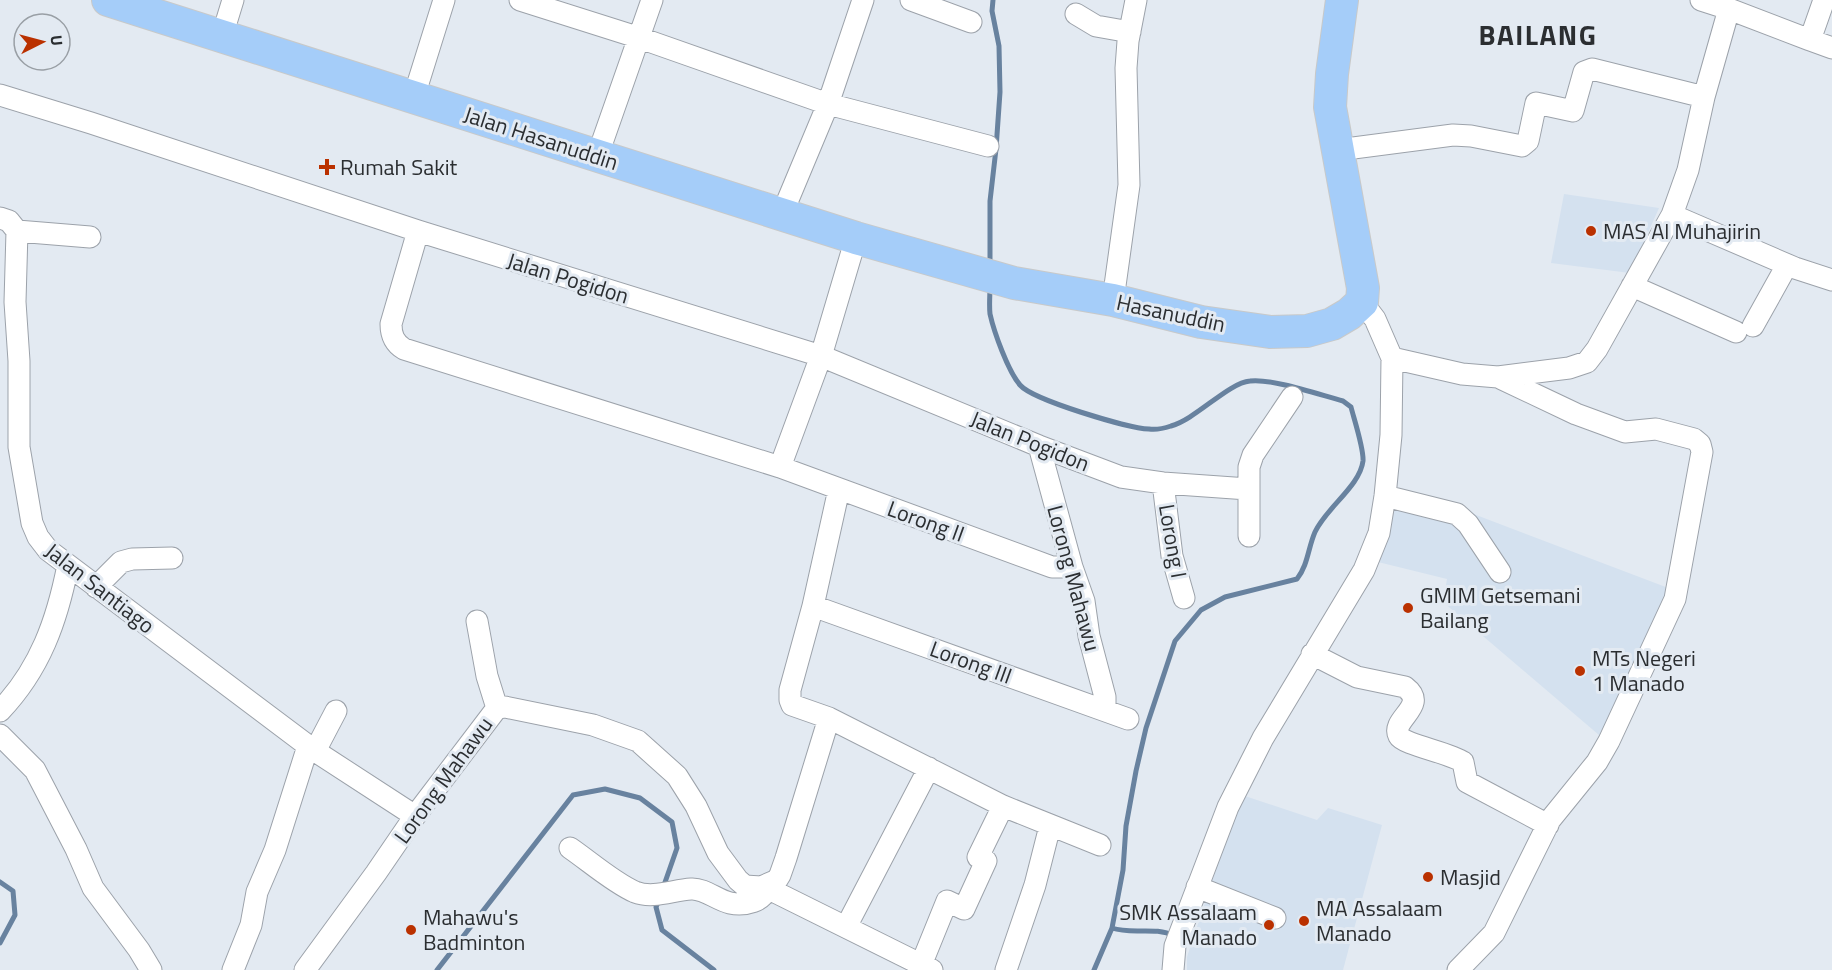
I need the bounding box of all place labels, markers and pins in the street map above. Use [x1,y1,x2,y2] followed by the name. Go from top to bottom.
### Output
[340,150,458,184] place label: Rumah Sakit
[318,158,336,176] marker: Rumah Sakit
[1603,214,1761,248] place label: MAS Al Muhajirin
[1584,224,1598,238] marker: MAS Al Muhajirin
[1420,578,1580,637] place label: GMIM Getsemani Bailang
[1401,601,1415,615] marker: GMIM Getsemani Bailang
[1592,641,1696,700] place label: MTs Negeri 1 Manado
[1573,664,1587,678] marker: MTs Negeri 1 Manado
[1440,860,1501,894] place label: Masjid
[1421,870,1435,884] marker: Masjid
[1316,891,1443,950] place label: MA Assalaam Manado
[1119,895,1257,954] place label: SMK Assalaam Manado
[423,900,525,959] place label: Mahawu's Badminton
[1297,914,1311,928] marker: MA Assalaam Manado
[1262,918,1276,932] marker: SMK Assalaam Manado
[404,923,418,937] marker: Mahawu's Badminton

